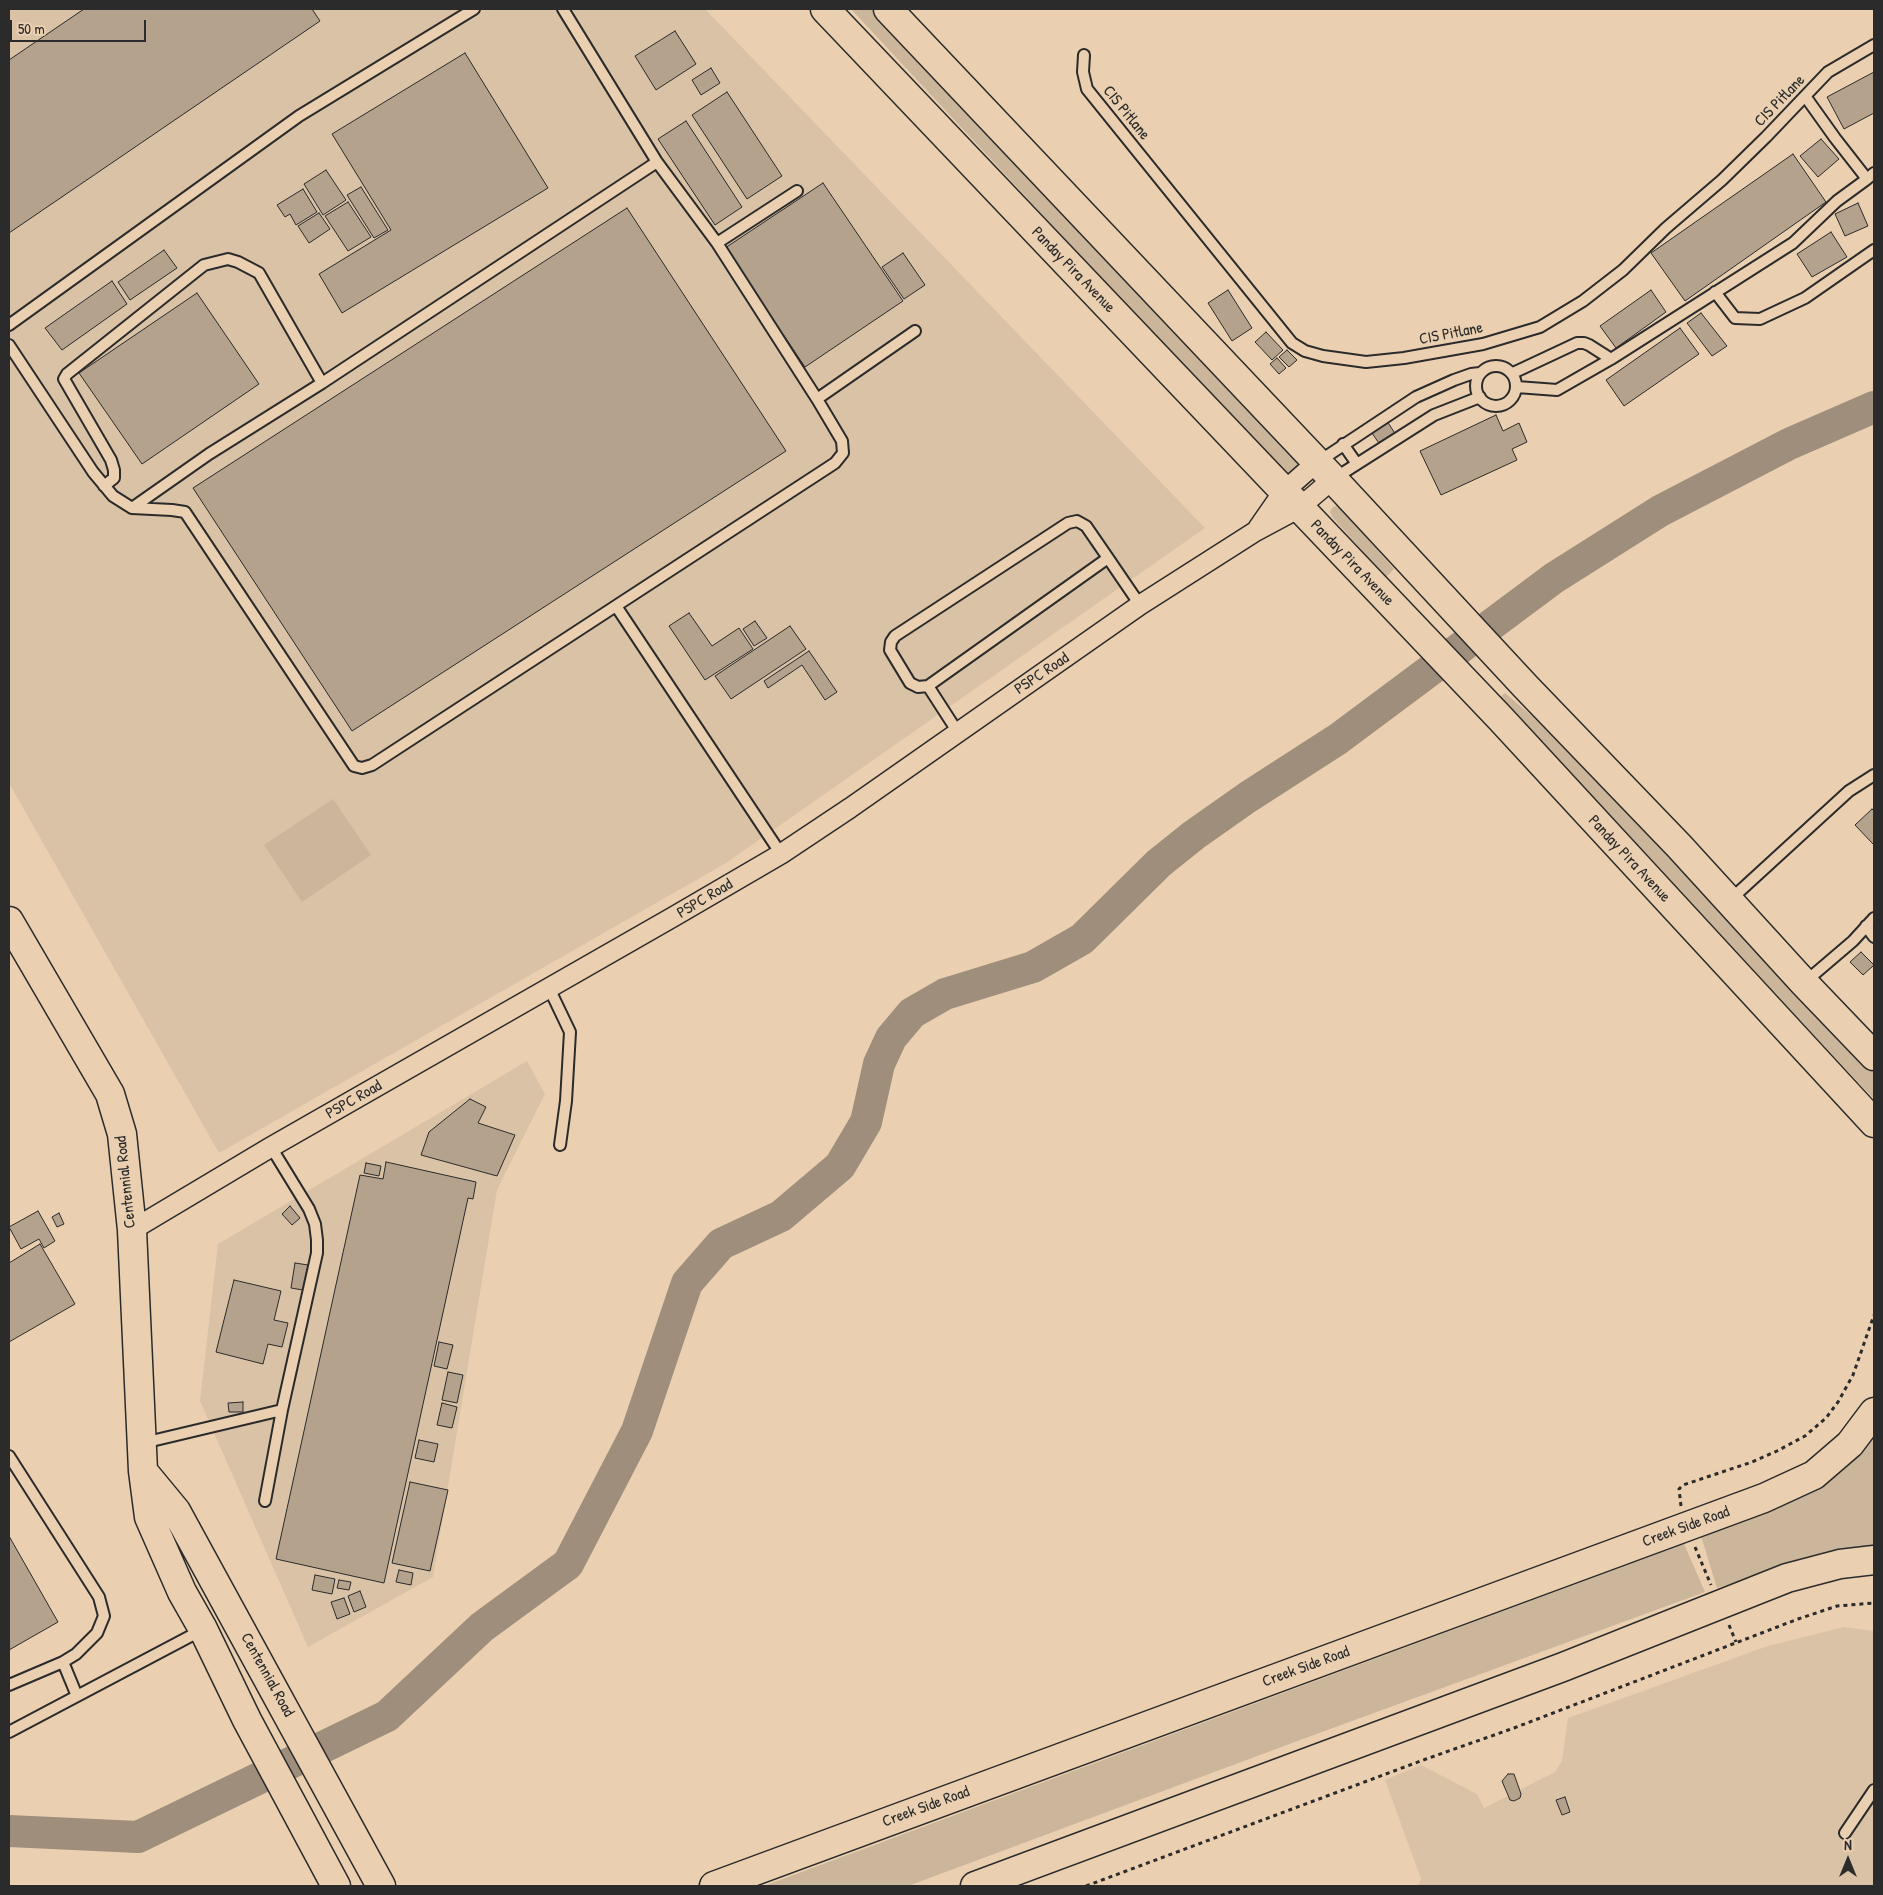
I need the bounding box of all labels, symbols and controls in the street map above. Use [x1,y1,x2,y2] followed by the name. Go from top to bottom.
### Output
[12,10,149,42] scale bar
[18,18,45,39] text: 50 m
[1751,71,1809,131] street label: CIS Pitlane
[1098,82,1154,144] street label: CIS Pitlane
[1027,223,1119,317] street label: Panday Pira Avenue
[1418,318,1484,350] street label: CIS Pitlane
[1306,516,1398,610] street label: Panday Pira Avenue
[1011,649,1073,699] street label: PSPC Road
[1584,811,1674,907] street label: Panday Pira Avenue
[674,875,736,923] street label: PSPC Road
[323,1076,385,1124] street label: PSPC Road
[112,1135,140,1229] street label: Centennial Road
[1640,1502,1732,1552] street label: Creek Side Road
[236,1630,298,1720] street label: Centennial Road
[1260,1642,1352,1692] street label: Creek Side Road
[880,1782,972,1832] street label: Creek Side Road
[1823,1835,1873,1885] north arrow
[1844,1835,1852,1854] text: N

